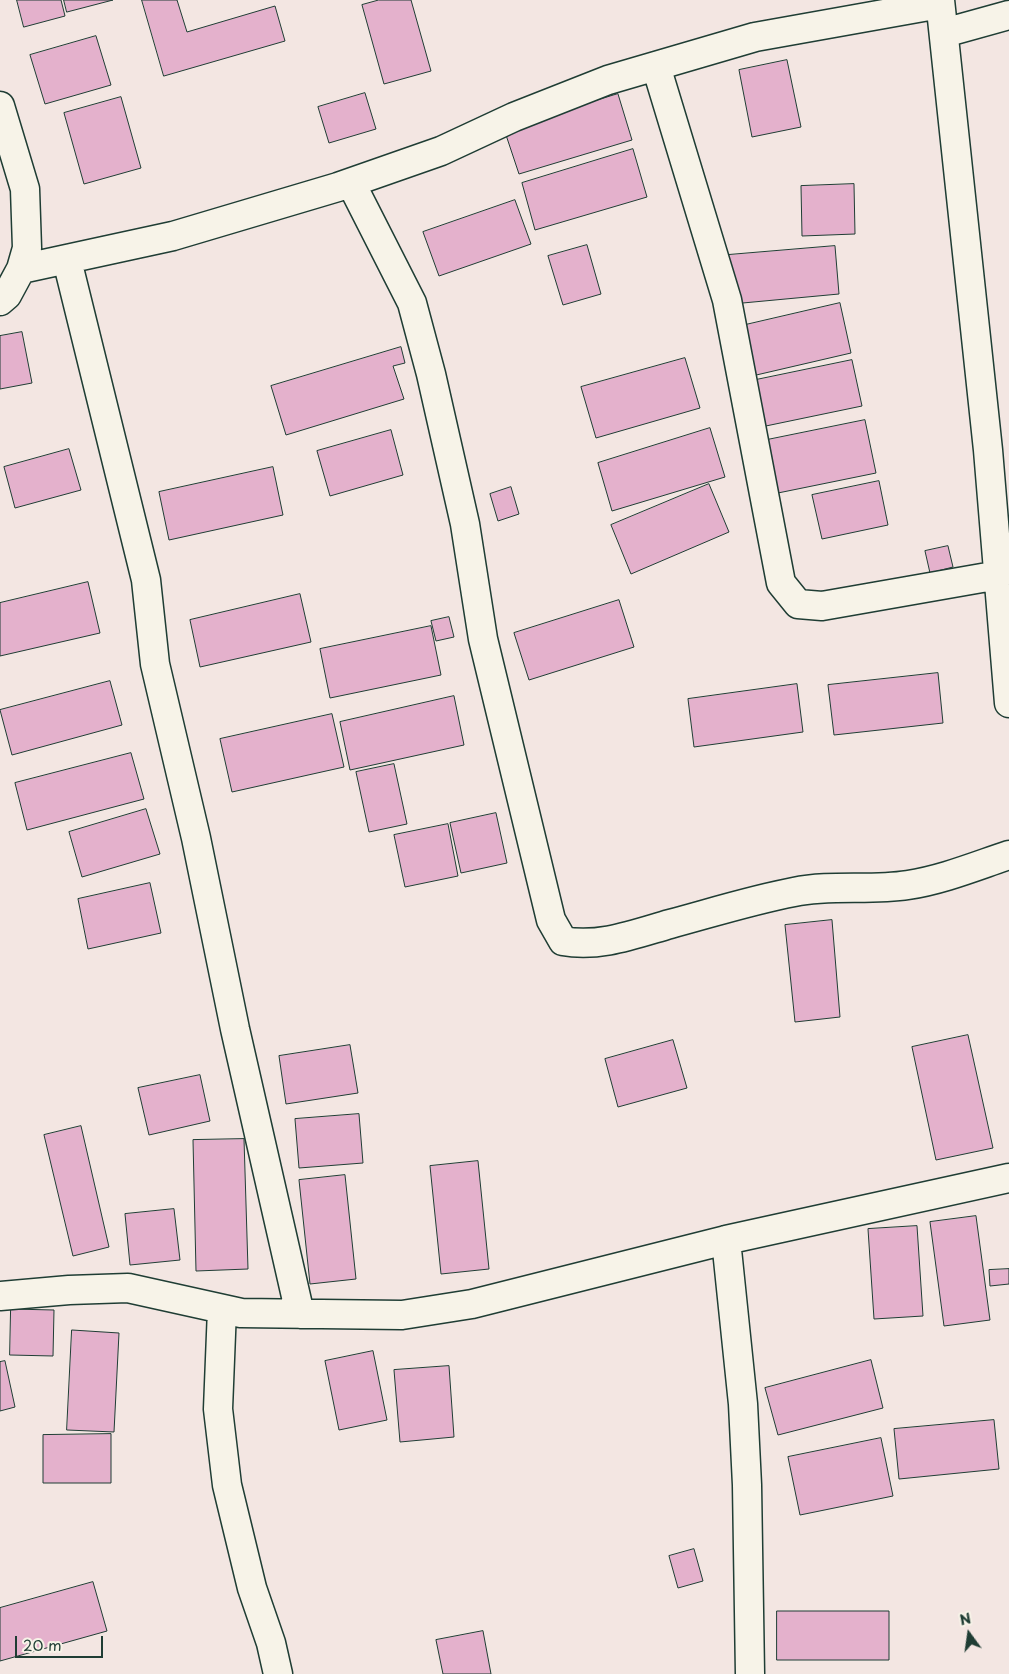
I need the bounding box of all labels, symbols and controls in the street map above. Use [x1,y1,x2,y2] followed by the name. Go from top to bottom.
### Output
[957,1607,973,1630] text: N
[944,1609,994,1659] north arrow
[18,1626,105,1658] scale bar
[23,1633,62,1656] text: 20 m

